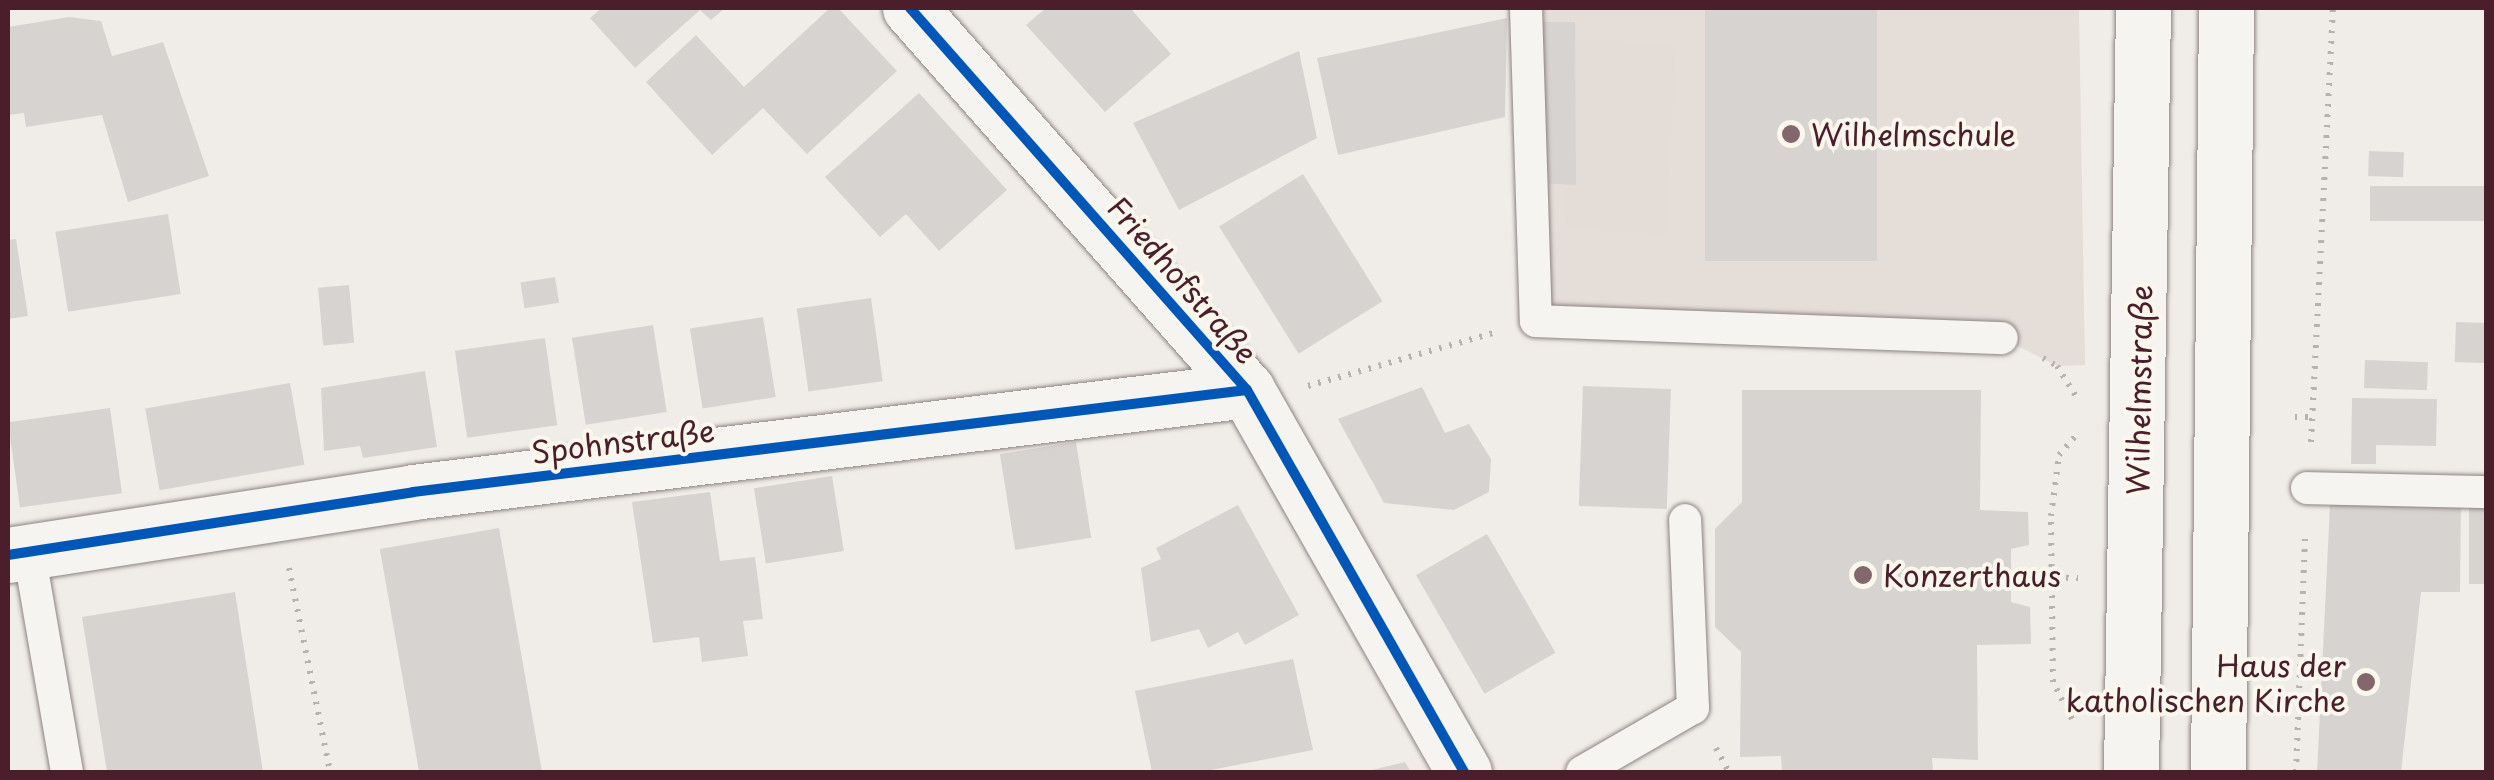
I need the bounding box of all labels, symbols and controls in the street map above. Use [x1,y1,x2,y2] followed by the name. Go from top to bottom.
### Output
[1811,116,2016,152] place label: Wilhelmschule
[1780,123,1802,145] marker: Wilhelmschule
[1101,189,1265,371] street label: Friedhofstraße
[2119,285,2159,495] street label: Wilhelmstraße
[529,412,717,470] street label: Spohnstraße
[1883,557,2061,593] place label: Konzerthaus
[1852,564,1874,586] marker: Konzerthaus
[2064,647,2346,718] place label: Haus der katholischen Kirche
[2355,671,2377,693] marker: Haus der katholischen Kirche

